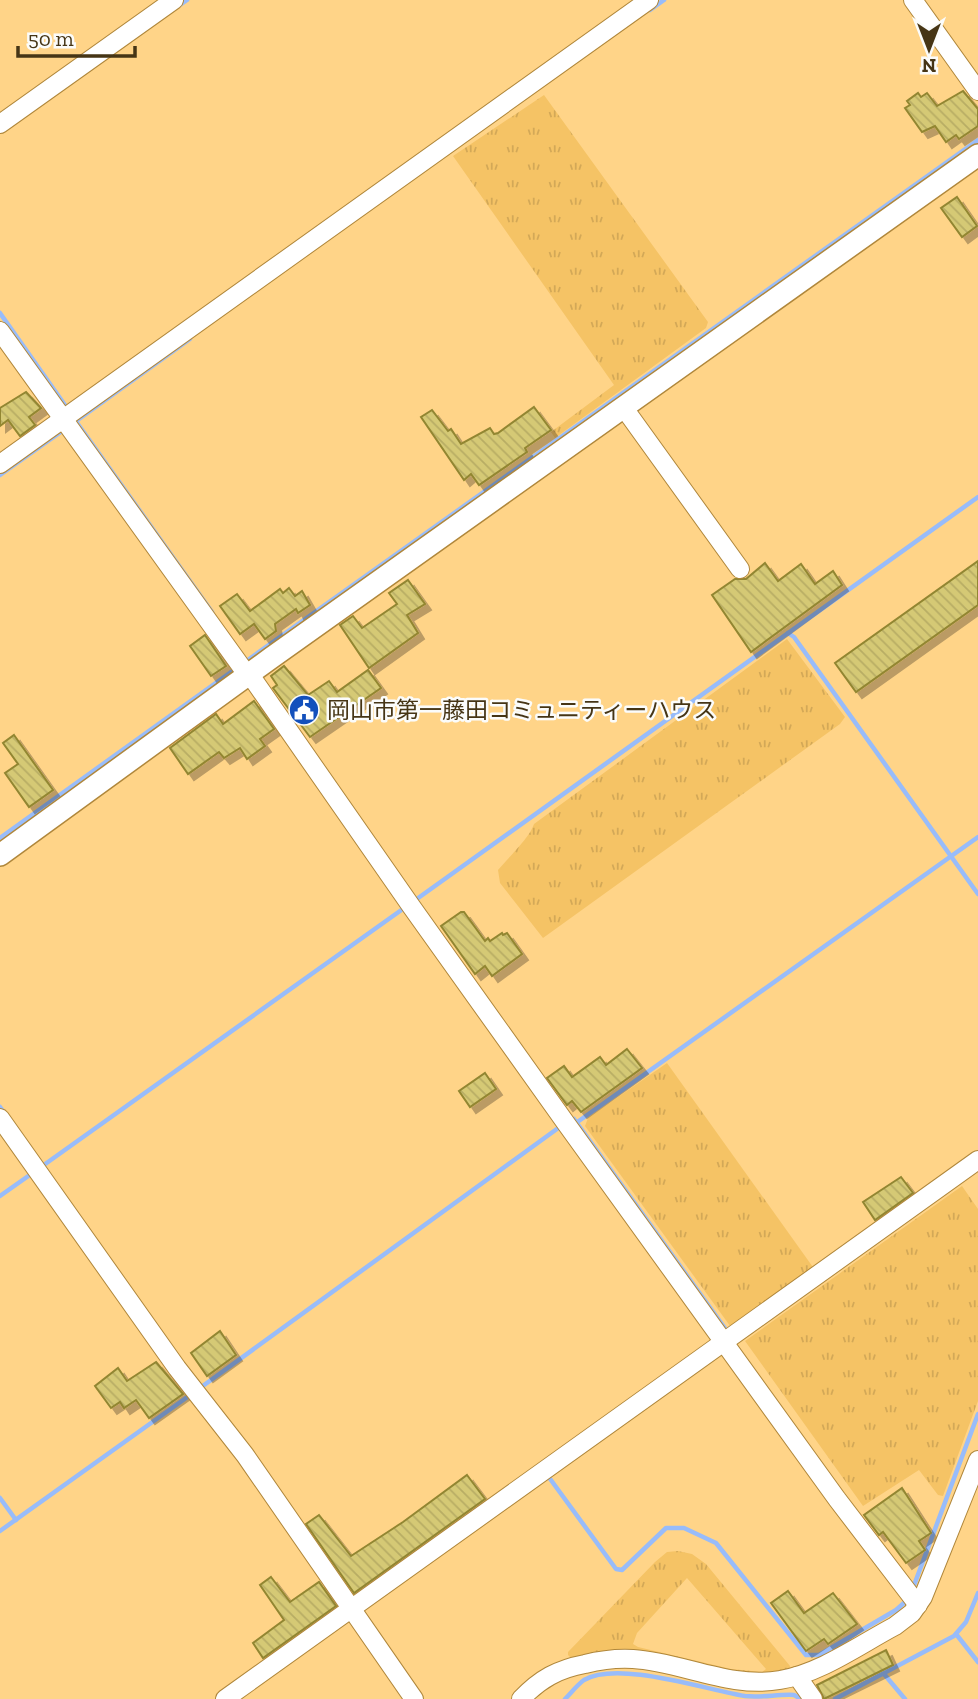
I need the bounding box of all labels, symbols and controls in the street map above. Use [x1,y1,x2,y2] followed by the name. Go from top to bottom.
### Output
[18,14,135,58] scale bar
[894,14,964,84] north arrow
[28,26,74,51] text: 50 m
[922,54,936,77] text: N
[287,693,321,727] public building icon: 岡山市第一藤田コミュニティーハウス
[327,696,716,724] place label: 岡山市第一藤田コミュニティーハウス

